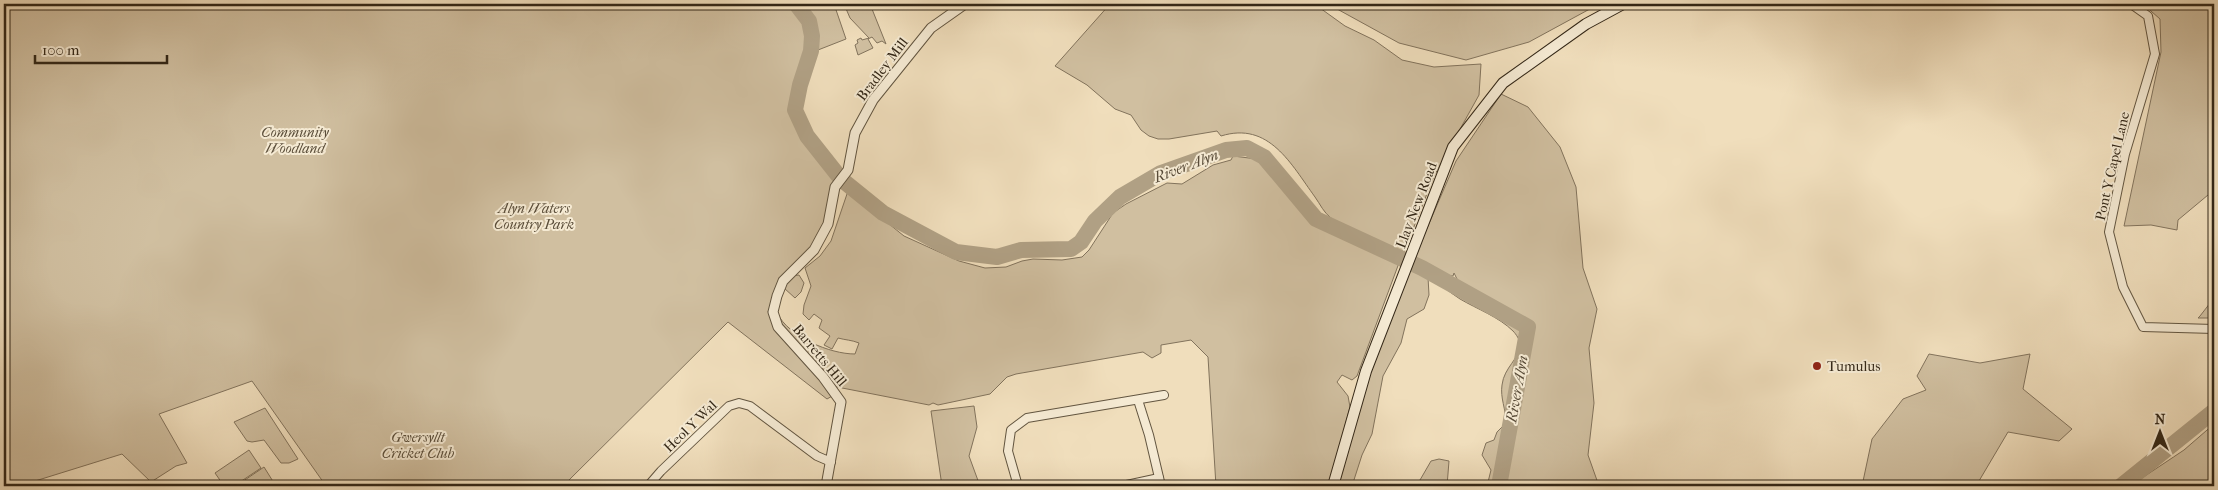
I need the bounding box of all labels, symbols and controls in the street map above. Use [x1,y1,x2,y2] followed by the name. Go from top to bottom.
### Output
[35,32,168,64] scale bar
[853,34,912,104] street label: Bradley Mill
[42,41,80,59] text: 100 m
[2092,110,2133,222] street label: Pont Y Capel Lane
[261,124,330,157] park label: Community Woodland
[1150,145,1221,187] water label: River Alyn
[1392,159,1441,251] street label: Llay New Road
[494,200,574,233] park label: Alyn Waters Country Park
[789,321,850,390] street label: Barretts Hill
[1502,354,1532,425] water label: River Alyn
[1827,358,1880,375] place label: Tumulus
[1811,360,1823,372] marker: Tumulus
[660,397,721,456] street label: Heol Y Wal
[2136,408,2186,458] north arrow
[2155,411,2166,428] text: N
[382,429,455,462] park label: Gwersyllt Cricket Club

